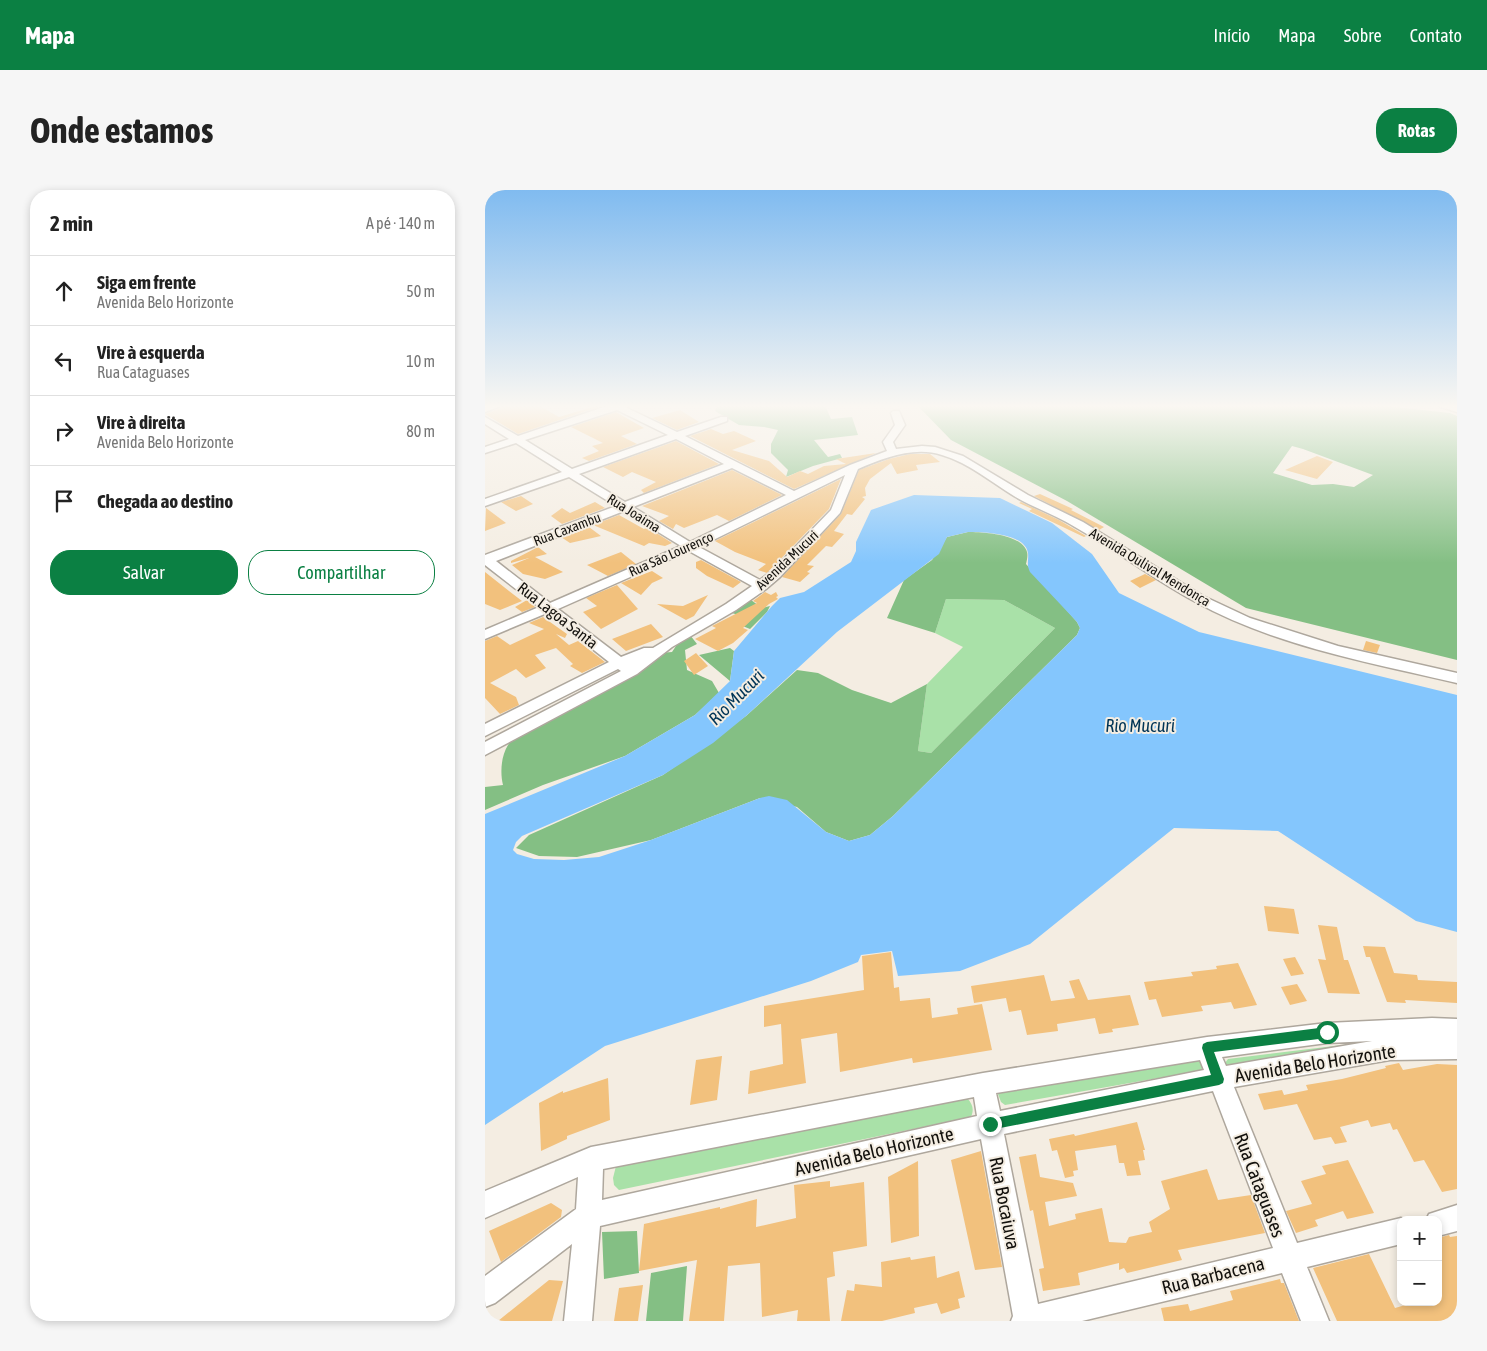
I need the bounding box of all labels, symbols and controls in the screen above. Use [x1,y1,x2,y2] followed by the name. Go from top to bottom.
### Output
[25,22,75,49] text: Mapa
[1214,25,1250,46] text: Início
[1278,25,1316,46] text: Mapa
[1344,25,1382,46] text: Sobre
[1410,25,1462,46] text: Contato
[1376,108,1457,153] button: Rotas
[30,110,213,150] text: Onde estamos
[50,211,93,235] text: 2 min
[366,214,435,232] text: A pé · 140 m
[97,271,196,293] text: Siga em frente
[50,277,78,305] icon: ahead
[406,282,435,300] text: 50 m
[97,293,234,311] text: Avenida Belo Horizonte
[97,341,205,363] text: Vire à esquerda
[50,347,78,375] icon: left
[406,352,435,370] text: 10 m
[97,363,190,381] text: Rua Cataguases
[97,411,185,433] text: Vire à direita
[50,417,78,445] icon: right
[406,422,435,440] text: 80 m
[97,433,234,451] text: Avenida Belo Horizonte
[50,487,78,515] icon: arrive
[97,490,233,512] text: Chegada ao destino
[604,490,664,536] street label: Rua Joaima
[531,509,603,549] street label: Rua Caxambu
[1087,525,1213,609] street label: Avenida Oulival Mendonça
[753,527,821,593] street label: Avenida Mucuri
[626,528,716,580] street label: Rua São Lourenço
[50,550,238,595] button: Salvar
[248,550,435,595] button: Compartilhar
[514,578,602,653] street label: Rua Lagoa Santa
[704,665,768,729] water label: Rio Mucuri
[1105,715,1175,736] water label: Rio Mucuri
[1316,1021,1339,1044] route start
[1233,1039,1397,1087] street label: Avenida Belo Horizonte
[979,1113,1002,1136] route end
[792,1122,956,1180] street label: Avenida Belo Horizonte
[1230,1130,1290,1241] street label: Rua Cataguases
[985,1155,1025,1251] street label: Rua Bocaiuva
[1397,1216,1442,1306] map controls
[1397,1216,1442,1261] button: +
[1159,1252,1267,1298] street label: Rua Barbacena
[1397,1261,1442,1306] button: −

